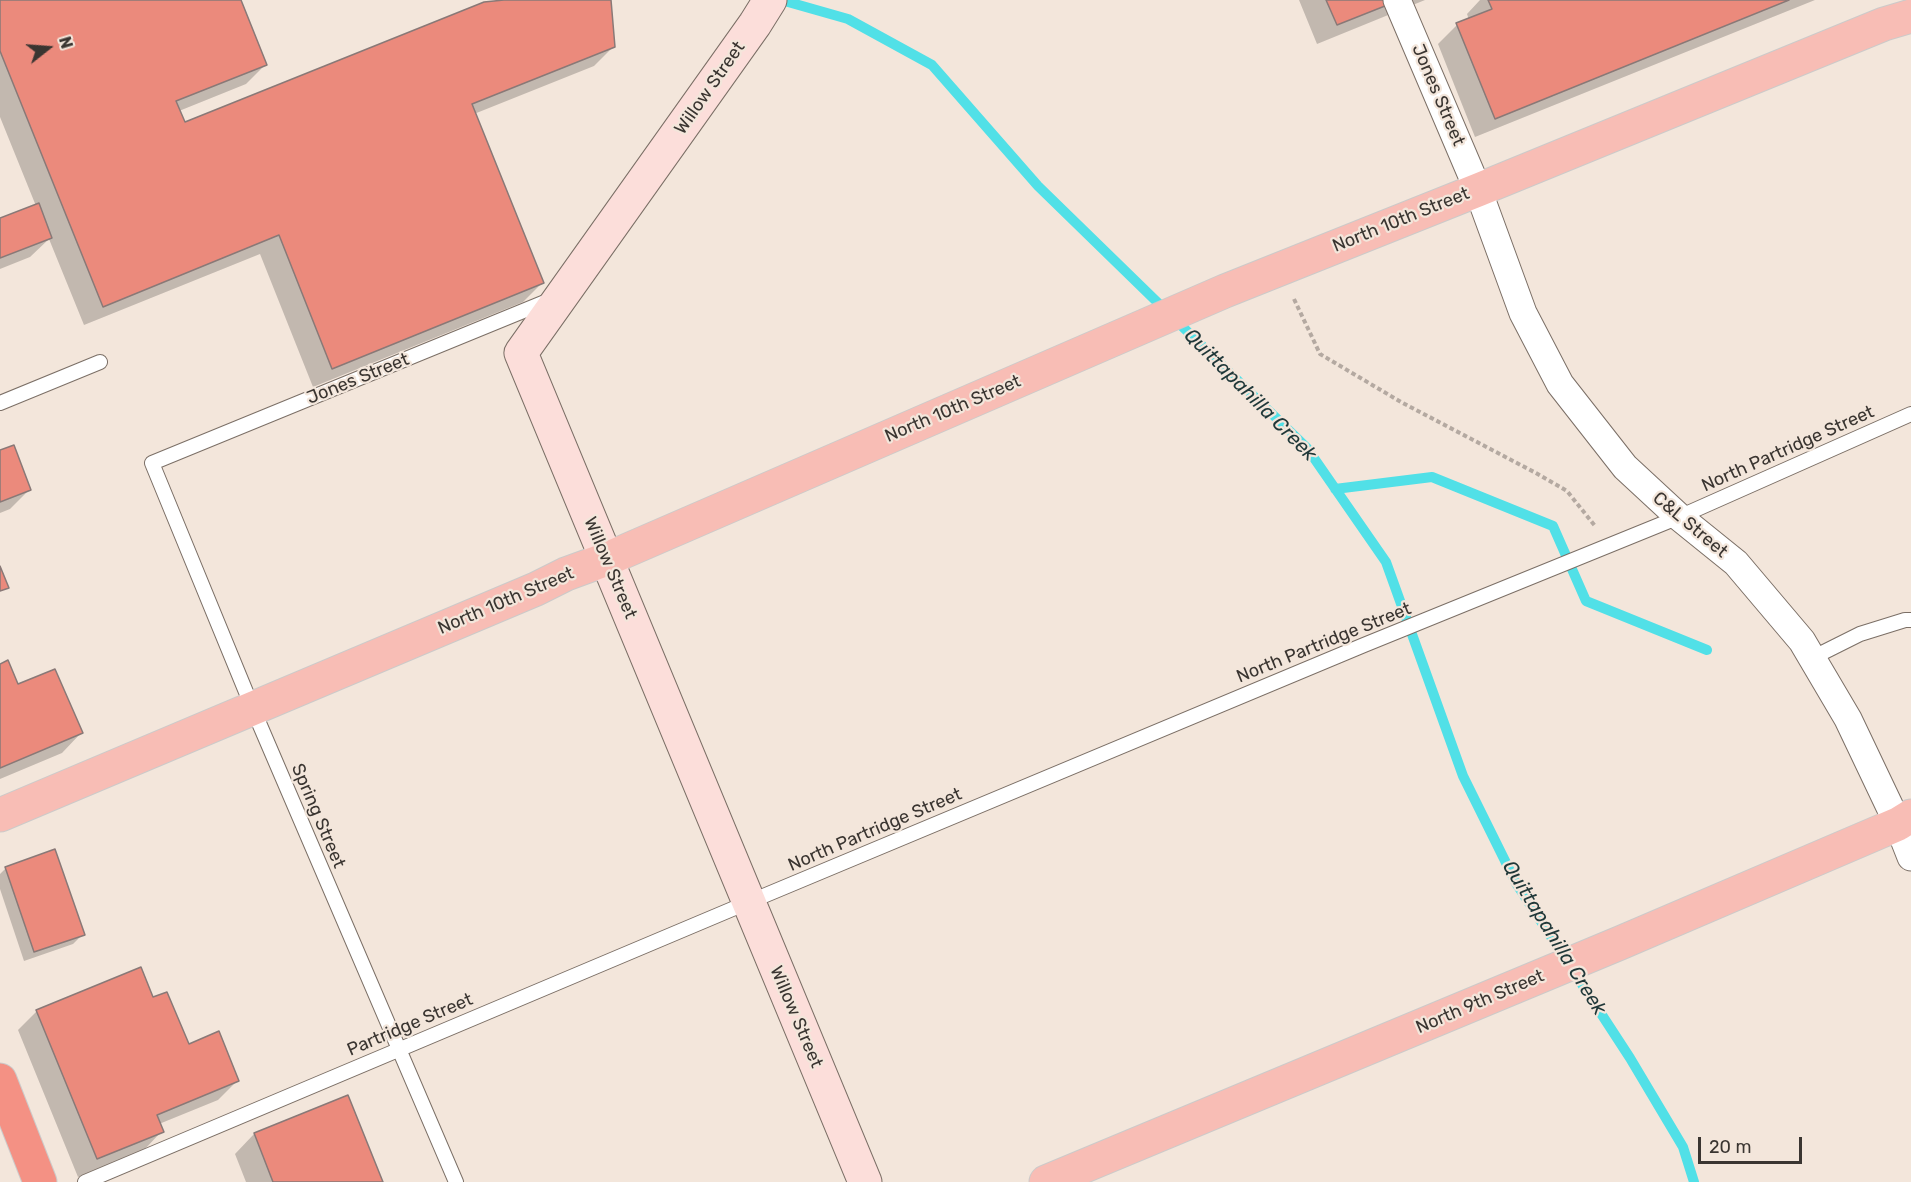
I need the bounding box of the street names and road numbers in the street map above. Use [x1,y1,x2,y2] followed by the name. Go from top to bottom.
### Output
[670,37,750,139] street label: Willow Street
[1407,41,1469,149] street label: Jones Street
[1329,183,1473,257] street label: North 10th Street
[304,349,412,409] street label: Jones Street
[882,371,1024,447] street label: North 10th Street
[1698,401,1878,497] street label: North Partridge Street
[1648,487,1732,563] street label: C&L Street
[579,514,641,622] street label: Willow Street
[435,563,577,639] street label: North 10th Street
[1234,598,1414,688] street label: North Partridge Street
[286,761,350,871] street label: Spring Street
[785,784,965,876] street label: North Partridge Street
[765,963,827,1071] street label: Willow Street
[1413,965,1547,1039] street label: North 9th Street
[344,989,476,1061] street label: Partridge Street

